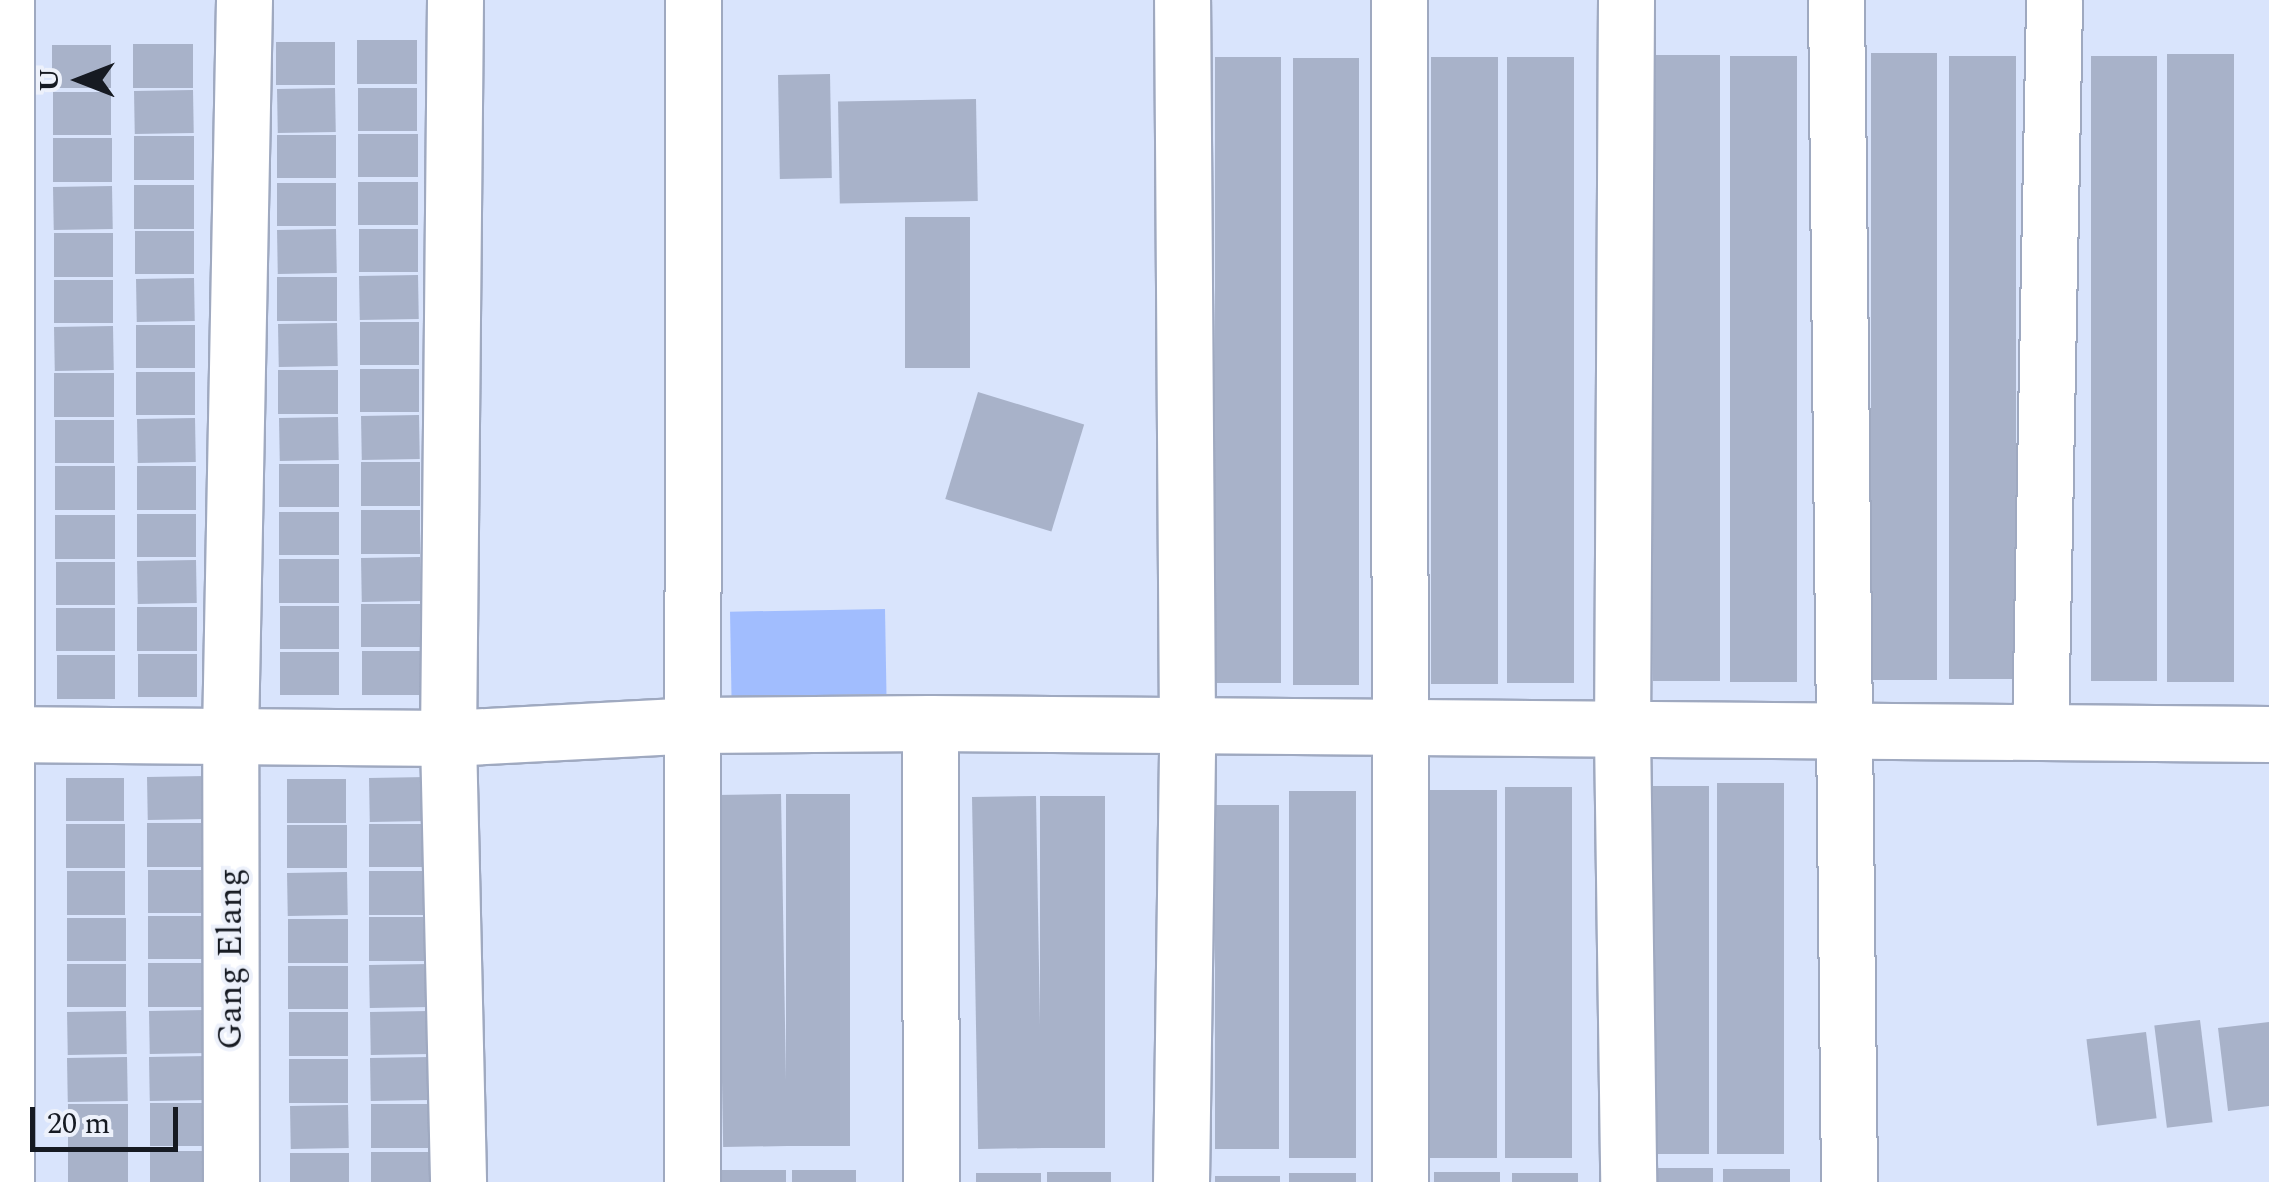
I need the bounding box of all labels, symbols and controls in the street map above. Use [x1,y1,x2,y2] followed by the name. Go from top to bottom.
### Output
[30,30,130,130] north arrow
[28,68,71,92] text: U
[210,868,252,1050] street label: Gang Elang
[35,1087,182,1149] scale bar
[47,1101,110,1147] text: 20 m

